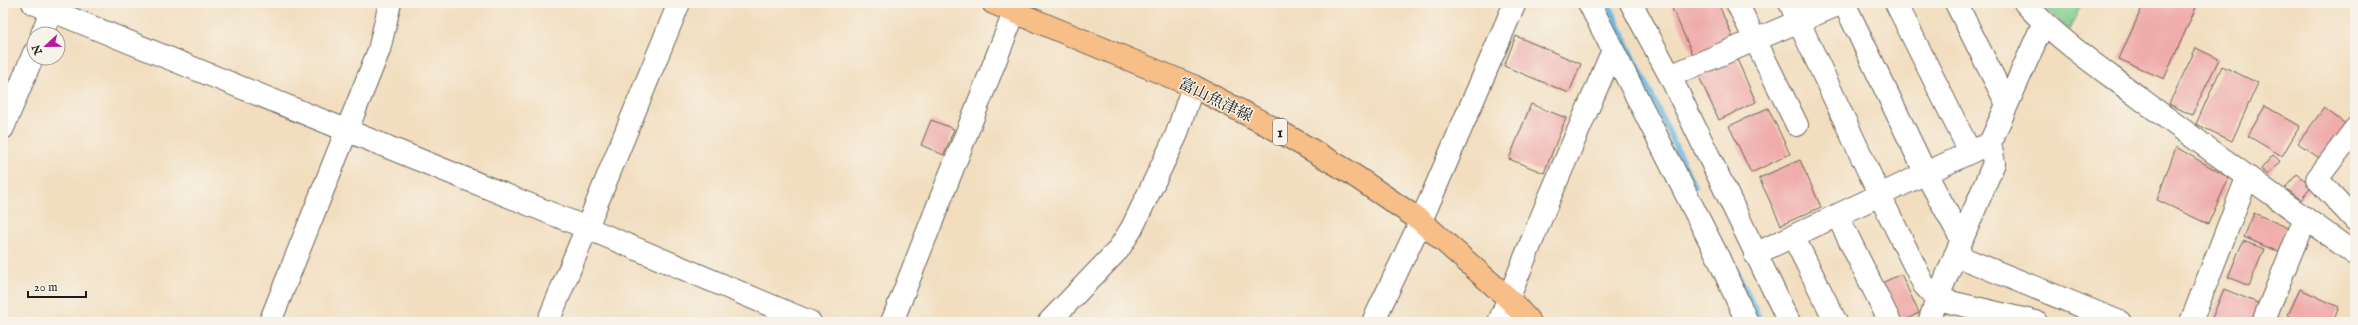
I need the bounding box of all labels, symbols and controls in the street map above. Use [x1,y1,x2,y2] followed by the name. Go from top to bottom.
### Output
[26,26,66,66] north arrow
[29,42,46,57] text: N
[1175,74,1255,127] street label: 富山魚津線
[1273,119,1287,145] road number: 1
[28,273,86,299] scale bar
[34,280,57,295] text: 20 m

